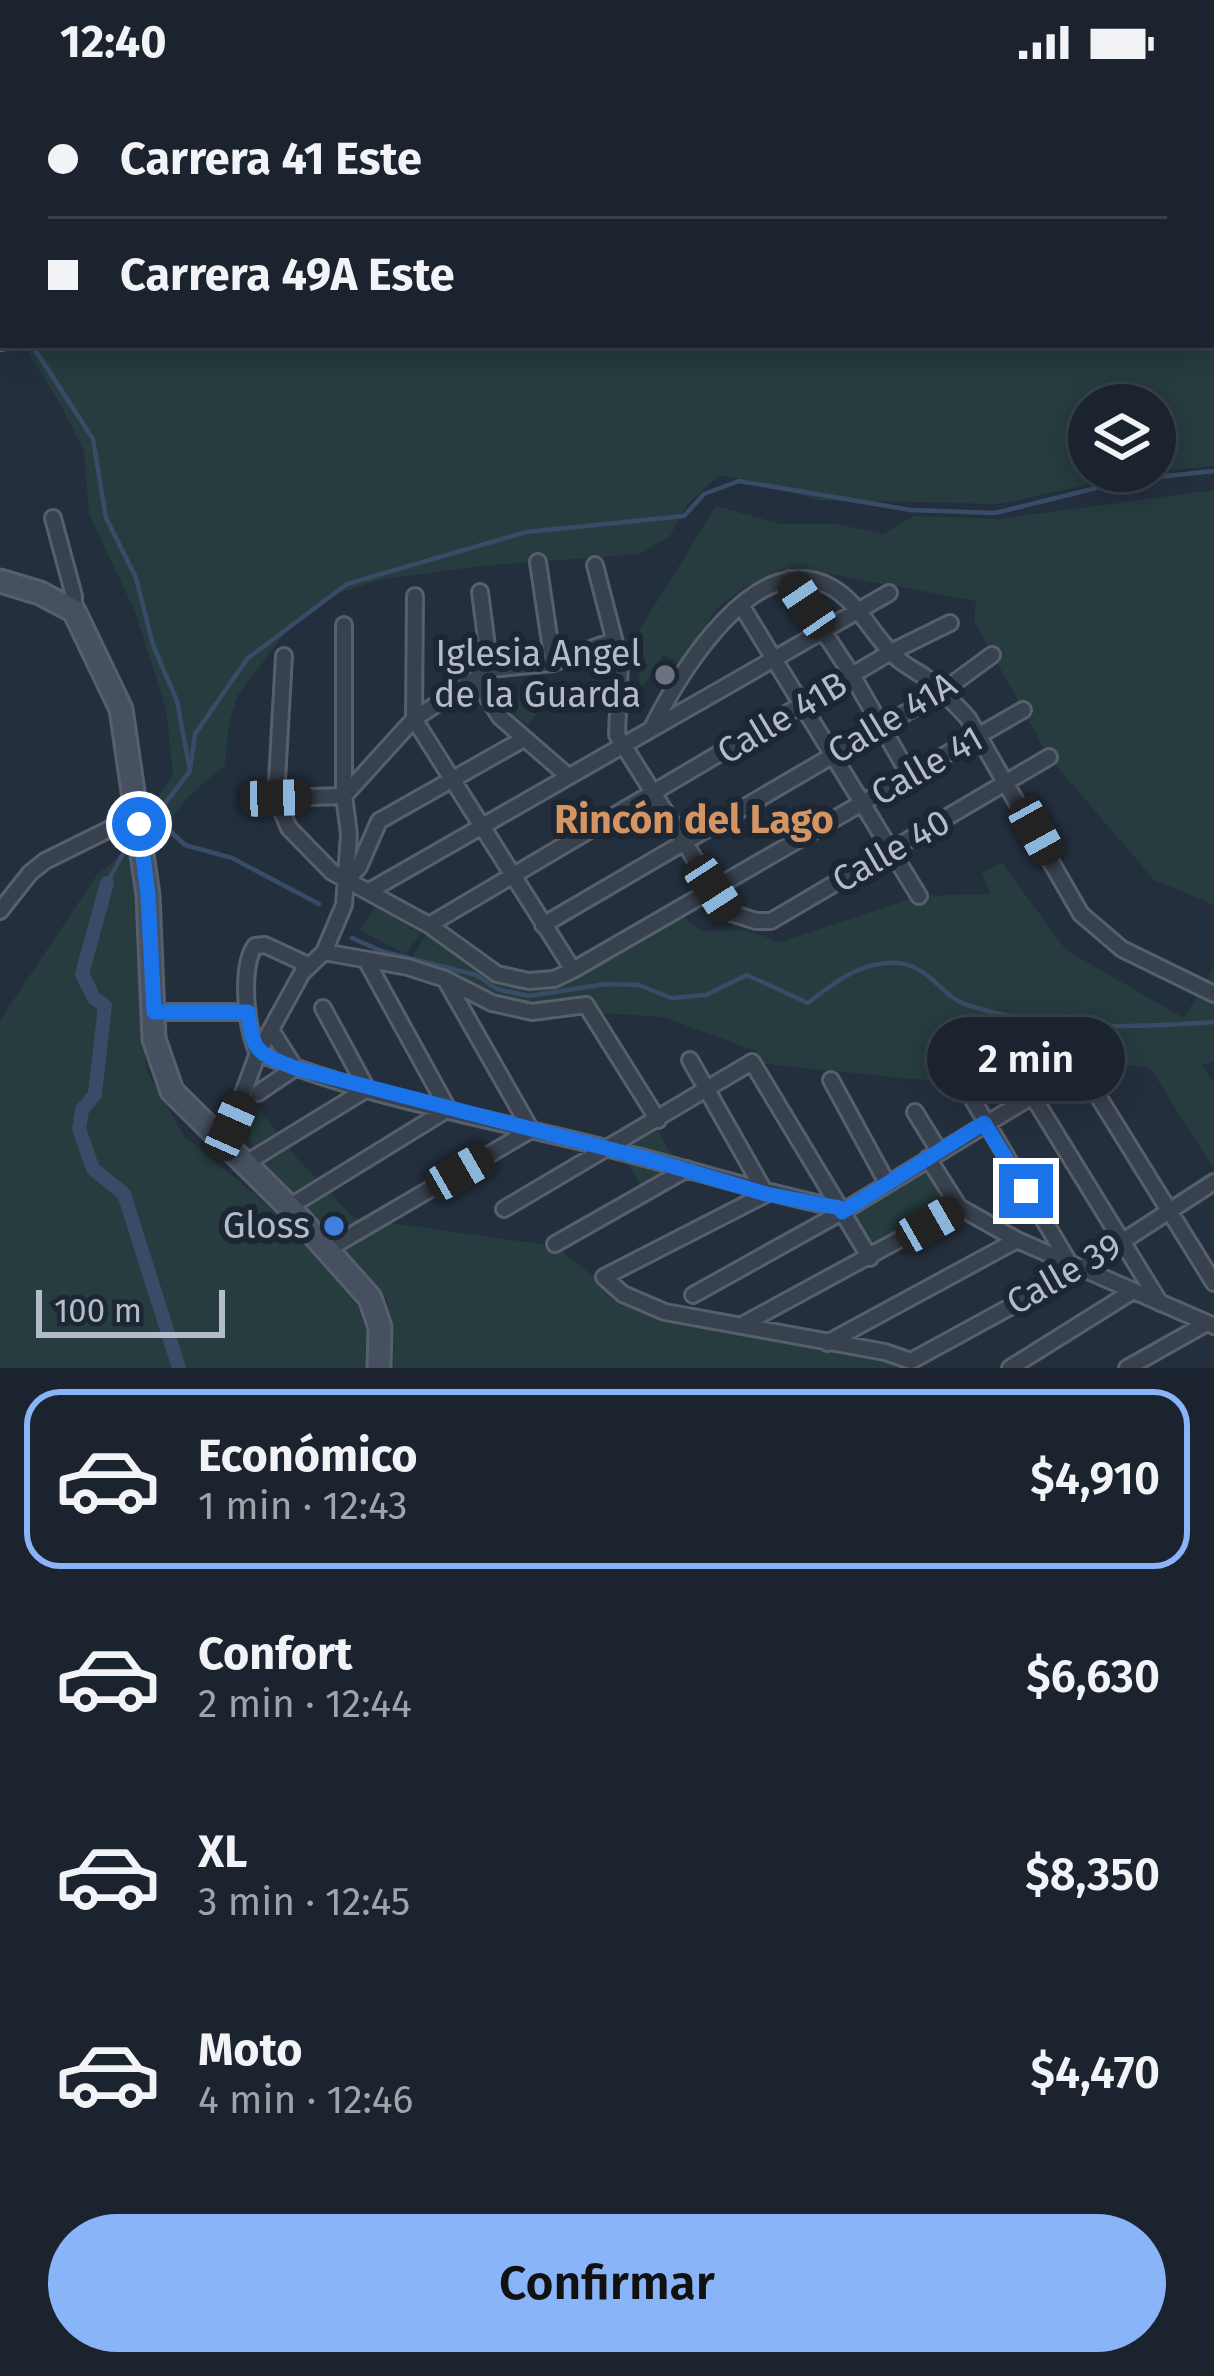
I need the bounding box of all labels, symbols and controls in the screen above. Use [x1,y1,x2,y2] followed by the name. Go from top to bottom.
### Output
[60,15,166,69] text: 12:40
[120,132,422,186] text: Carrera 41 Este
[120,248,455,302] text: Carrera 49A Este
[1068,384,1176,492] map controls
[1068,384,1176,492] button: layers
[772,565,842,645] car
[434,632,641,717] place label: Iglesia Angel de la Guarda
[652,662,678,688] marker: Iglesia Angel de la Guarda
[709,662,855,774] street label: Calle 41B
[820,663,964,773] street label: Calle 41A
[863,717,991,815] street label: Calle 41
[239,779,313,817] car
[1003,791,1069,871] car
[112,797,166,851] route start
[554,797,834,843] district label: Rincón del Lago
[824,800,958,902] street label: Calle 40
[678,849,748,929] car
[927,1017,1125,1101] callout: 2 min
[978,1036,1074,1082] text: 2 min
[200,1086,262,1166] car
[420,1138,500,1206] car
[999,1164,1053,1218] route end
[890,1190,970,1258] car
[223,1204,310,1248] place label: Gloss
[321,1213,347,1239] marker: Gloss
[999,1224,1129,1324] street label: Calle 39
[36,1284,225,1337] scale bar
[54,1291,142,1331] text: 100 m
[54,1425,162,1533] icon: car
[198,1429,418,1483] text: Económico
[1030,1452,1160,1506] text: $4,910
[198,1483,407,1529] text: 1 min · 12:43
[54,1623,162,1731] icon: car
[198,1627,353,1681] text: Confort
[1026,1650,1160,1704] text: $6,630
[198,1681,412,1727] text: 2 min · 12:44
[54,1821,162,1929] icon: car
[198,1825,247,1879] text: XL
[1025,1848,1160,1902] text: $8,350
[198,1879,410,1925] text: 3 min · 12:45
[54,2019,162,2127] icon: car
[198,2023,303,2077] text: Moto
[1031,2046,1160,2100] text: $4,470
[198,2077,413,2123] text: 4 min · 12:46
[48,2214,1166,2352] button: Confirmar

